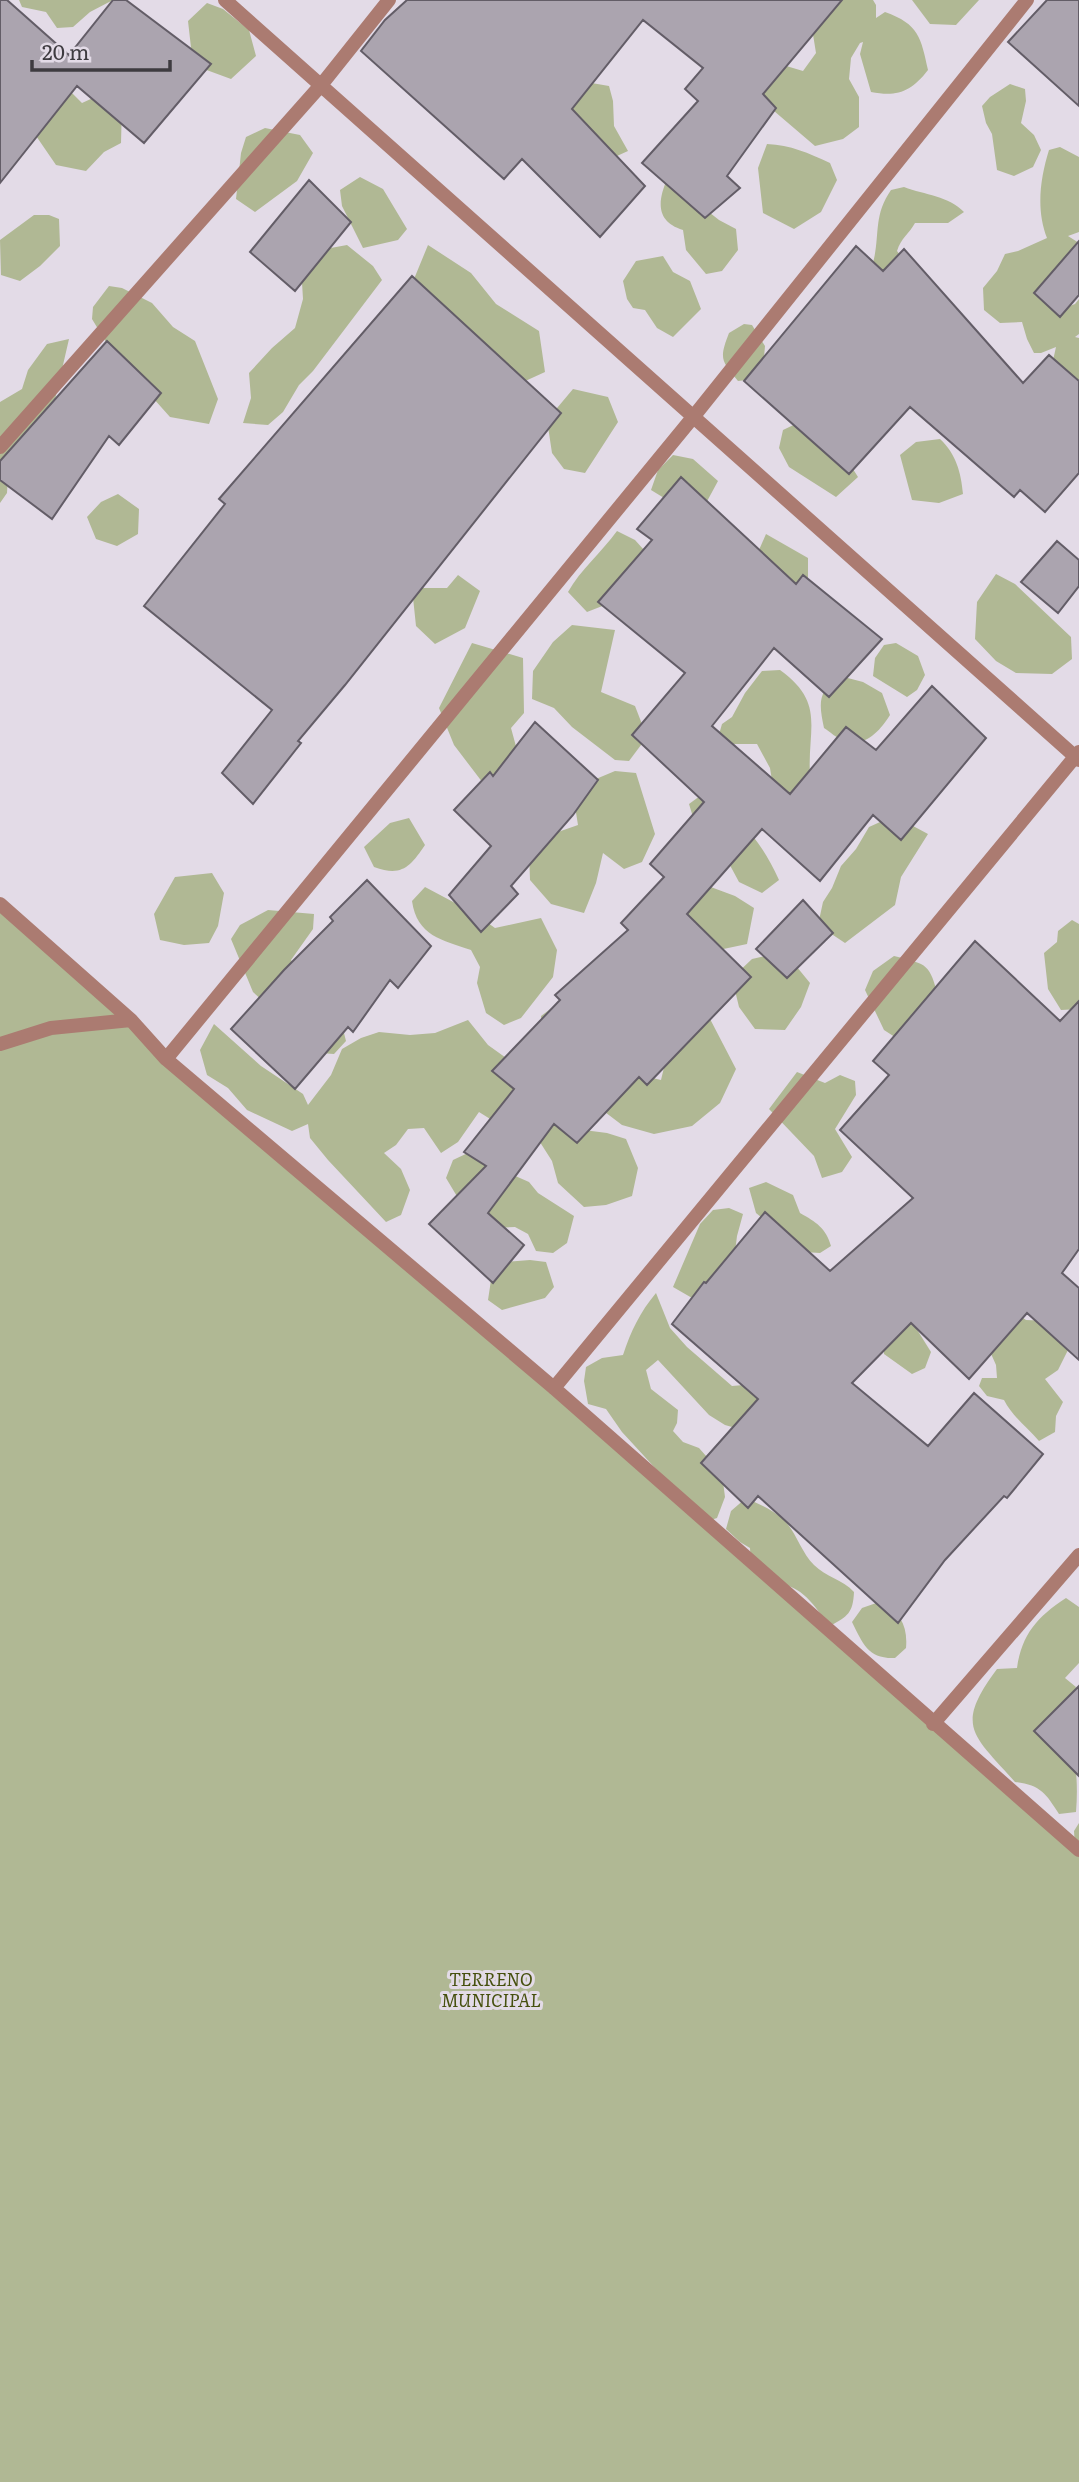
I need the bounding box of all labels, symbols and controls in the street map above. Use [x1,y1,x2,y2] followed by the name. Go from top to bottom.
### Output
[32,28,170,72] scale bar
[42,35,89,66] text: 20 m
[441,1965,541,2013] park label: TERRENO MUNICIPAL

